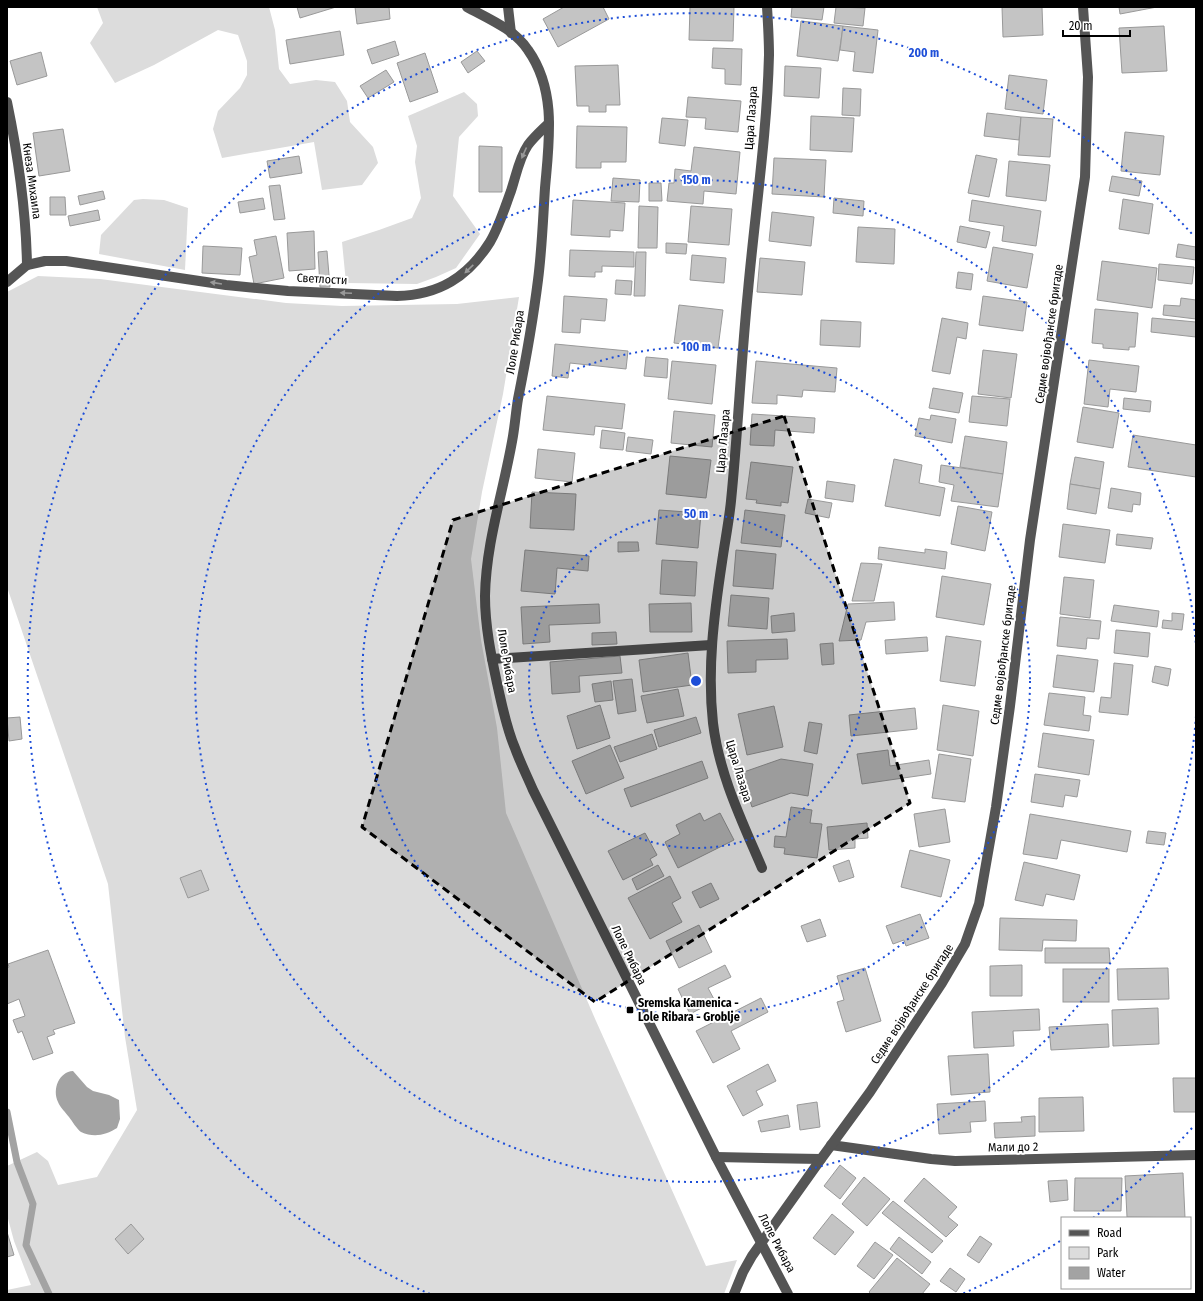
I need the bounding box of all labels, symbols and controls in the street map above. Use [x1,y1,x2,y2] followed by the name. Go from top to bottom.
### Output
[1063,12,1130,38] scale bar
[1069,19,1093,33] text: 20 m
[908,46,939,60] text: 200 m
[742,85,760,151] street label: Цара Лазара
[20,142,44,220] street label: Кнеза Михаила
[521,147,527,158] one-way arrow
[681,173,711,187] text: 150 m
[1032,263,1066,405] street label: Седме војвођанске бригаде
[464,264,474,273] one-way arrow
[296,271,348,287] street label: Светлости
[210,280,222,286] one-way arrow
[340,290,352,297] one-way arrow
[503,309,527,375] street label: Лоле Рибара
[681,340,711,354] text: 100 m
[713,408,733,474] street label: Цара Лазара
[684,507,708,521] text: 50 m
[987,584,1019,726] street label: Седме војвођанске бригаде
[494,628,520,694] street label: Лоле Рибара
[689,674,703,688] centre of rings
[723,738,755,804] street label: Цара Лазара
[609,923,650,987] street label: Лоле Рибара
[868,941,956,1067] street label: Седме војвођанске бригаде
[638,996,740,1024] place label: Sremska Kamenica - Lole Ribara - Groblje
[625,1005,635,1015] marker: Sremska Kamenica - Lole Ribara - Groblje
[988,1140,1038,1154] street label: Мали до 2
[756,1211,798,1275] street label: Лоле Рибара
[1061,1217,1191,1289] legend
[1097,1226,1122,1240] text: Road
[1097,1246,1119,1260] text: Park
[1097,1266,1126,1280] text: Water

